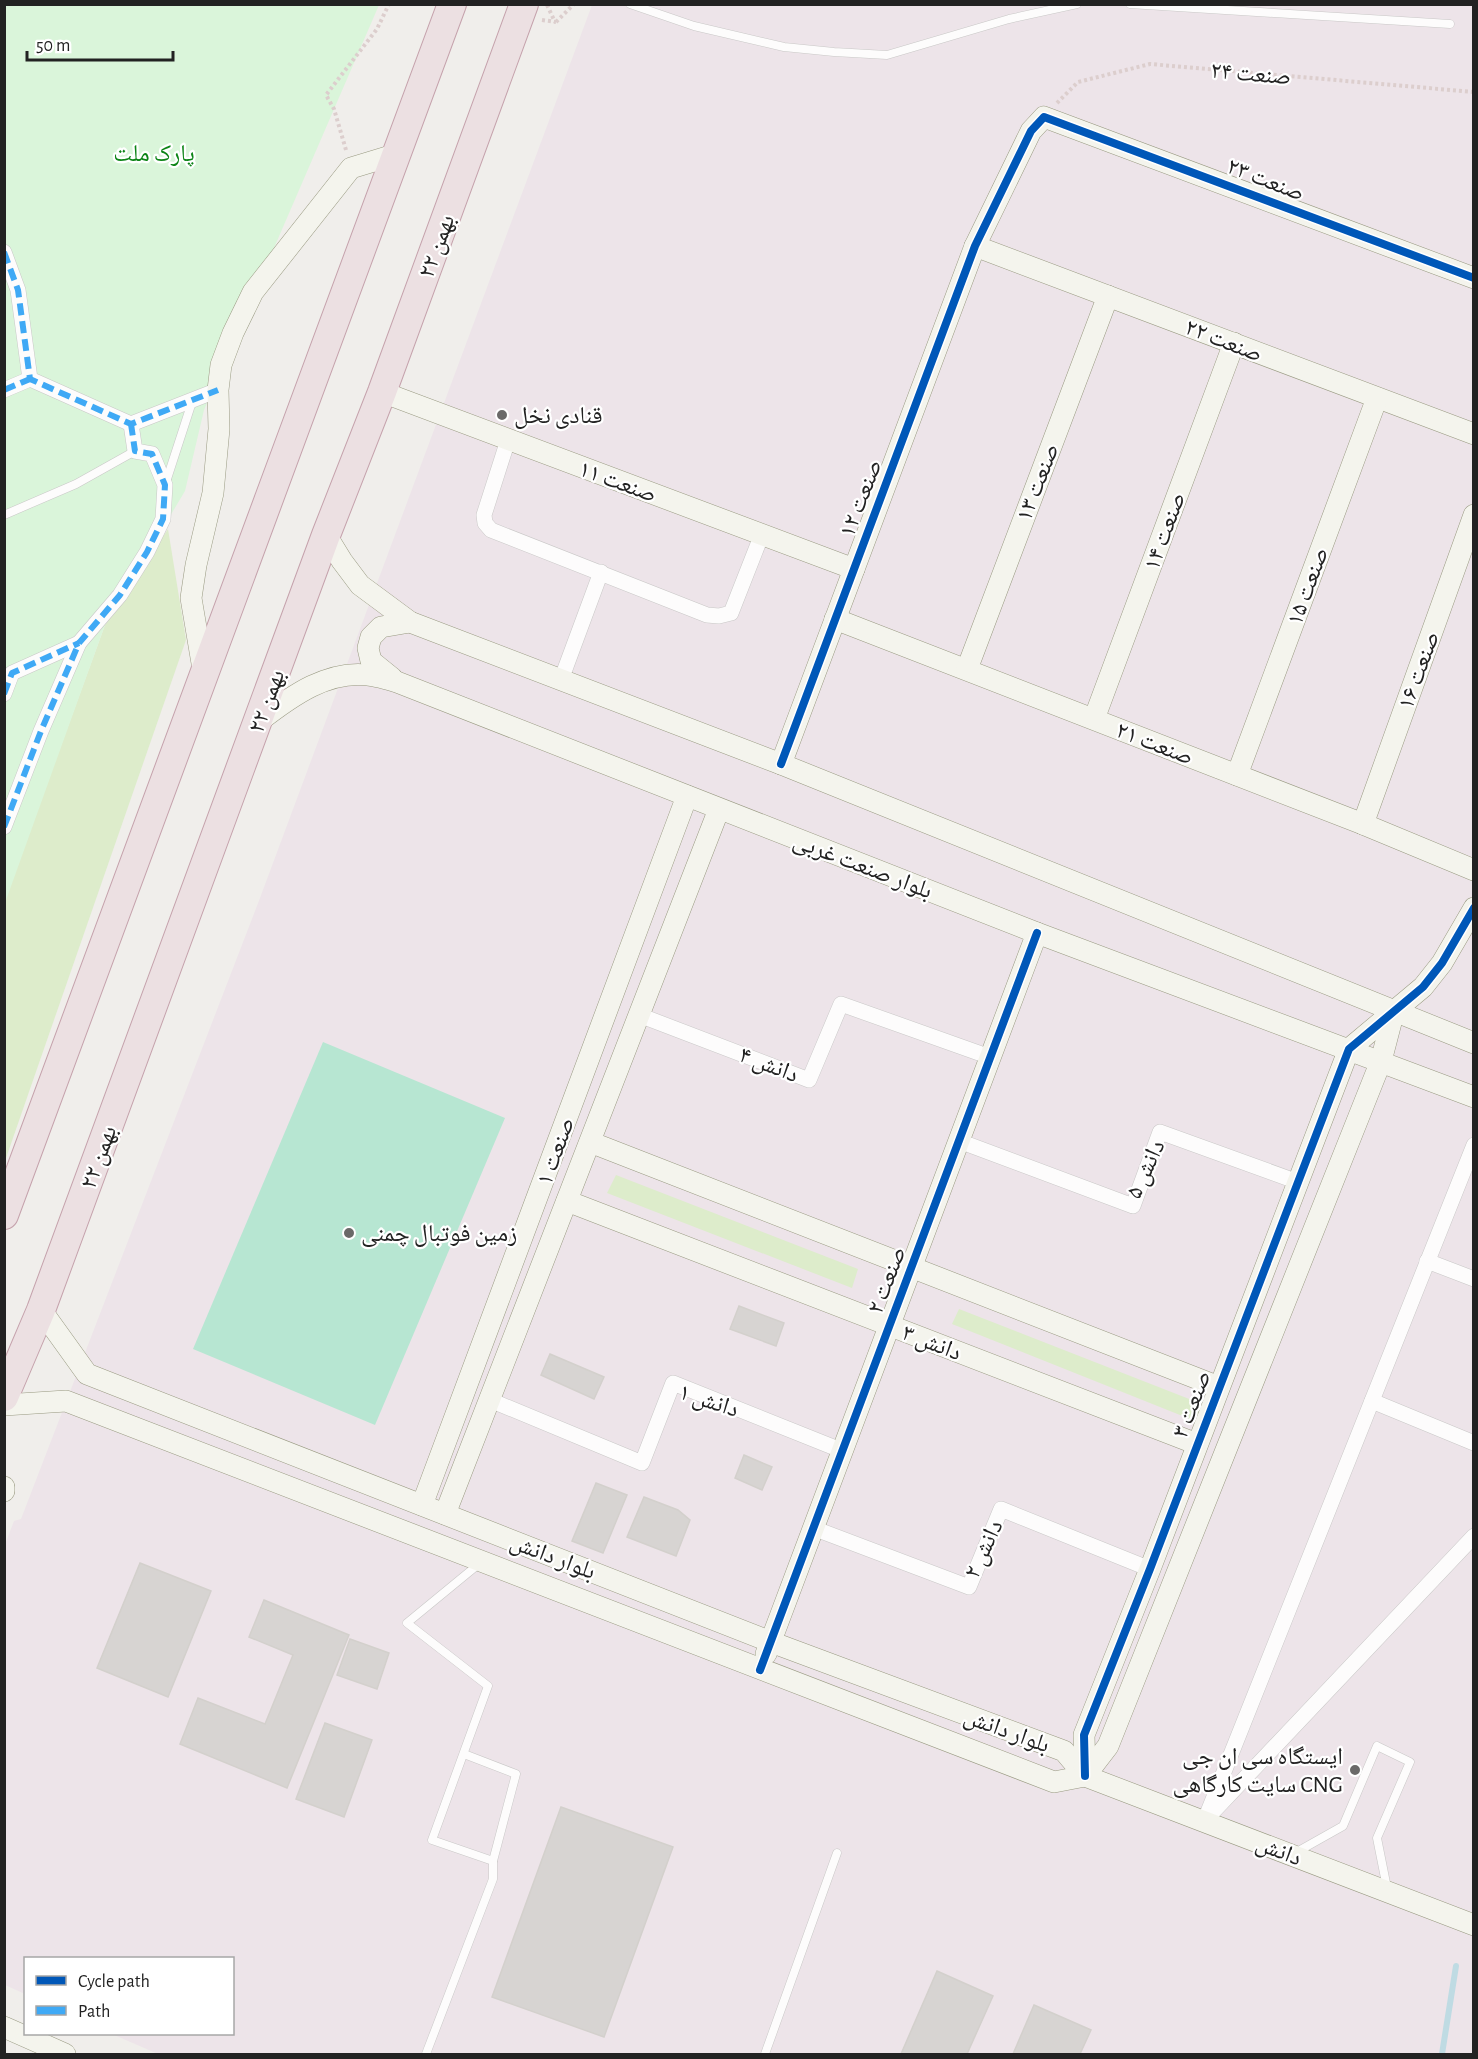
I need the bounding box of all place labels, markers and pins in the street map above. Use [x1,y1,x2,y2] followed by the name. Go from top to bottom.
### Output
[514,404,603,429] place label: قنادی نخل
[495,408,509,422] marker: قنادی نخل
[361,1222,517,1247] place label: زمین فوتبال چمنی
[342,1226,356,1240] marker: زمین فوتبال چمنی
[1173,1745,1343,1798] place label: ایستگاه سی ان جی سایت کارگاهی CNG
[1348,1763,1362,1777] marker: ایستگاه سی ان جی سایت کارگاهی CNG

